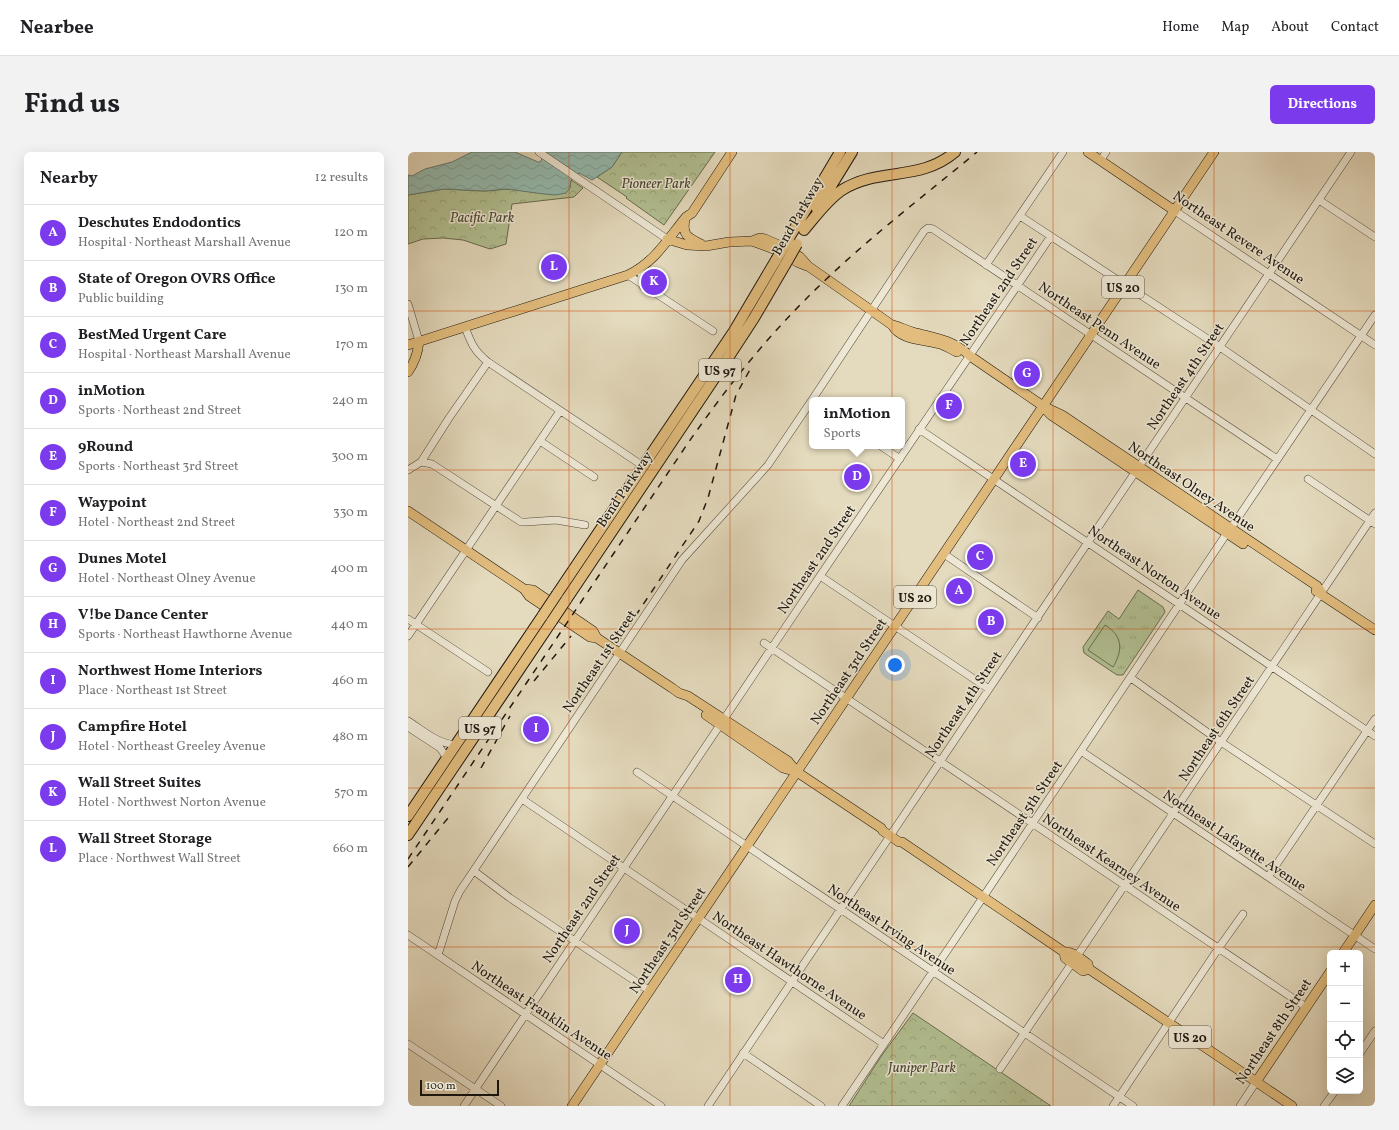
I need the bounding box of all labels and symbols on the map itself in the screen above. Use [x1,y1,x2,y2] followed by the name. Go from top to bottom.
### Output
[768,174,829,260] street label: Bend Parkway
[621,175,691,194] park label: Pioneer Park
[1169,187,1308,290] street label: Northeast Revere Avenue
[450,209,515,228] park label: Pacific Park
[956,234,1043,350] street label: Northeast 2nd Street
[541,252,567,282] pin: L
[641,267,667,297] pin: K
[1102,276,1144,298] road number: US 20
[1034,278,1164,375] street label: Northeast Penn Avenue
[1143,319,1229,434] street label: Northeast 4th Street
[699,359,741,381] road number: US 97
[1014,359,1040,389] pin: G
[936,391,962,421] pin: F
[1124,438,1259,537] street label: Northeast Olney Avenue
[593,448,658,532] street label: Bend Parkway
[1010,449,1036,479] pin: E
[844,462,870,492] pin: D
[774,502,861,618] street label: Northeast 2nd Street
[1084,521,1225,625] street label: Northeast Norton Avenue
[967,542,993,572] pin: C
[946,576,972,606] pin: A
[894,586,936,608] road number: US 20
[559,607,642,717] street label: Northeast 1st Street
[978,607,1004,637] pin: B
[806,615,892,729] street label: Northeast 3rd Street
[921,647,1007,762] street label: Northeast 4th Street
[885,655,905,675] your location
[1175,672,1260,786] street label: Northeast 6th Street
[523,714,549,744] pin: I
[459,717,501,739] road number: US 97
[983,757,1068,870] street label: Northeast 5th Street
[1159,786,1310,897] street label: Northeast Lafayette Avenue
[1038,810,1184,917] street label: Northeast Kearney Avenue
[539,851,626,967] street label: Northeast 2nd Street
[823,880,959,980] street label: Northeast Irving Avenue
[625,884,711,998] street label: Northeast 3rd Street
[710,907,870,1023] street label: Northeast Hawthorne Avenue
[614,916,640,946] pin: J
[467,957,616,1066] street label: Northeast Franklin Avenue
[725,965,751,995] pin: H
[1232,975,1317,1089] street label: Northeast 8th Street
[1169,1026,1211,1048] road number: US 20
[886,1059,956,1078] park label: Juniper Park
[420,1078,499,1097] scale bar

